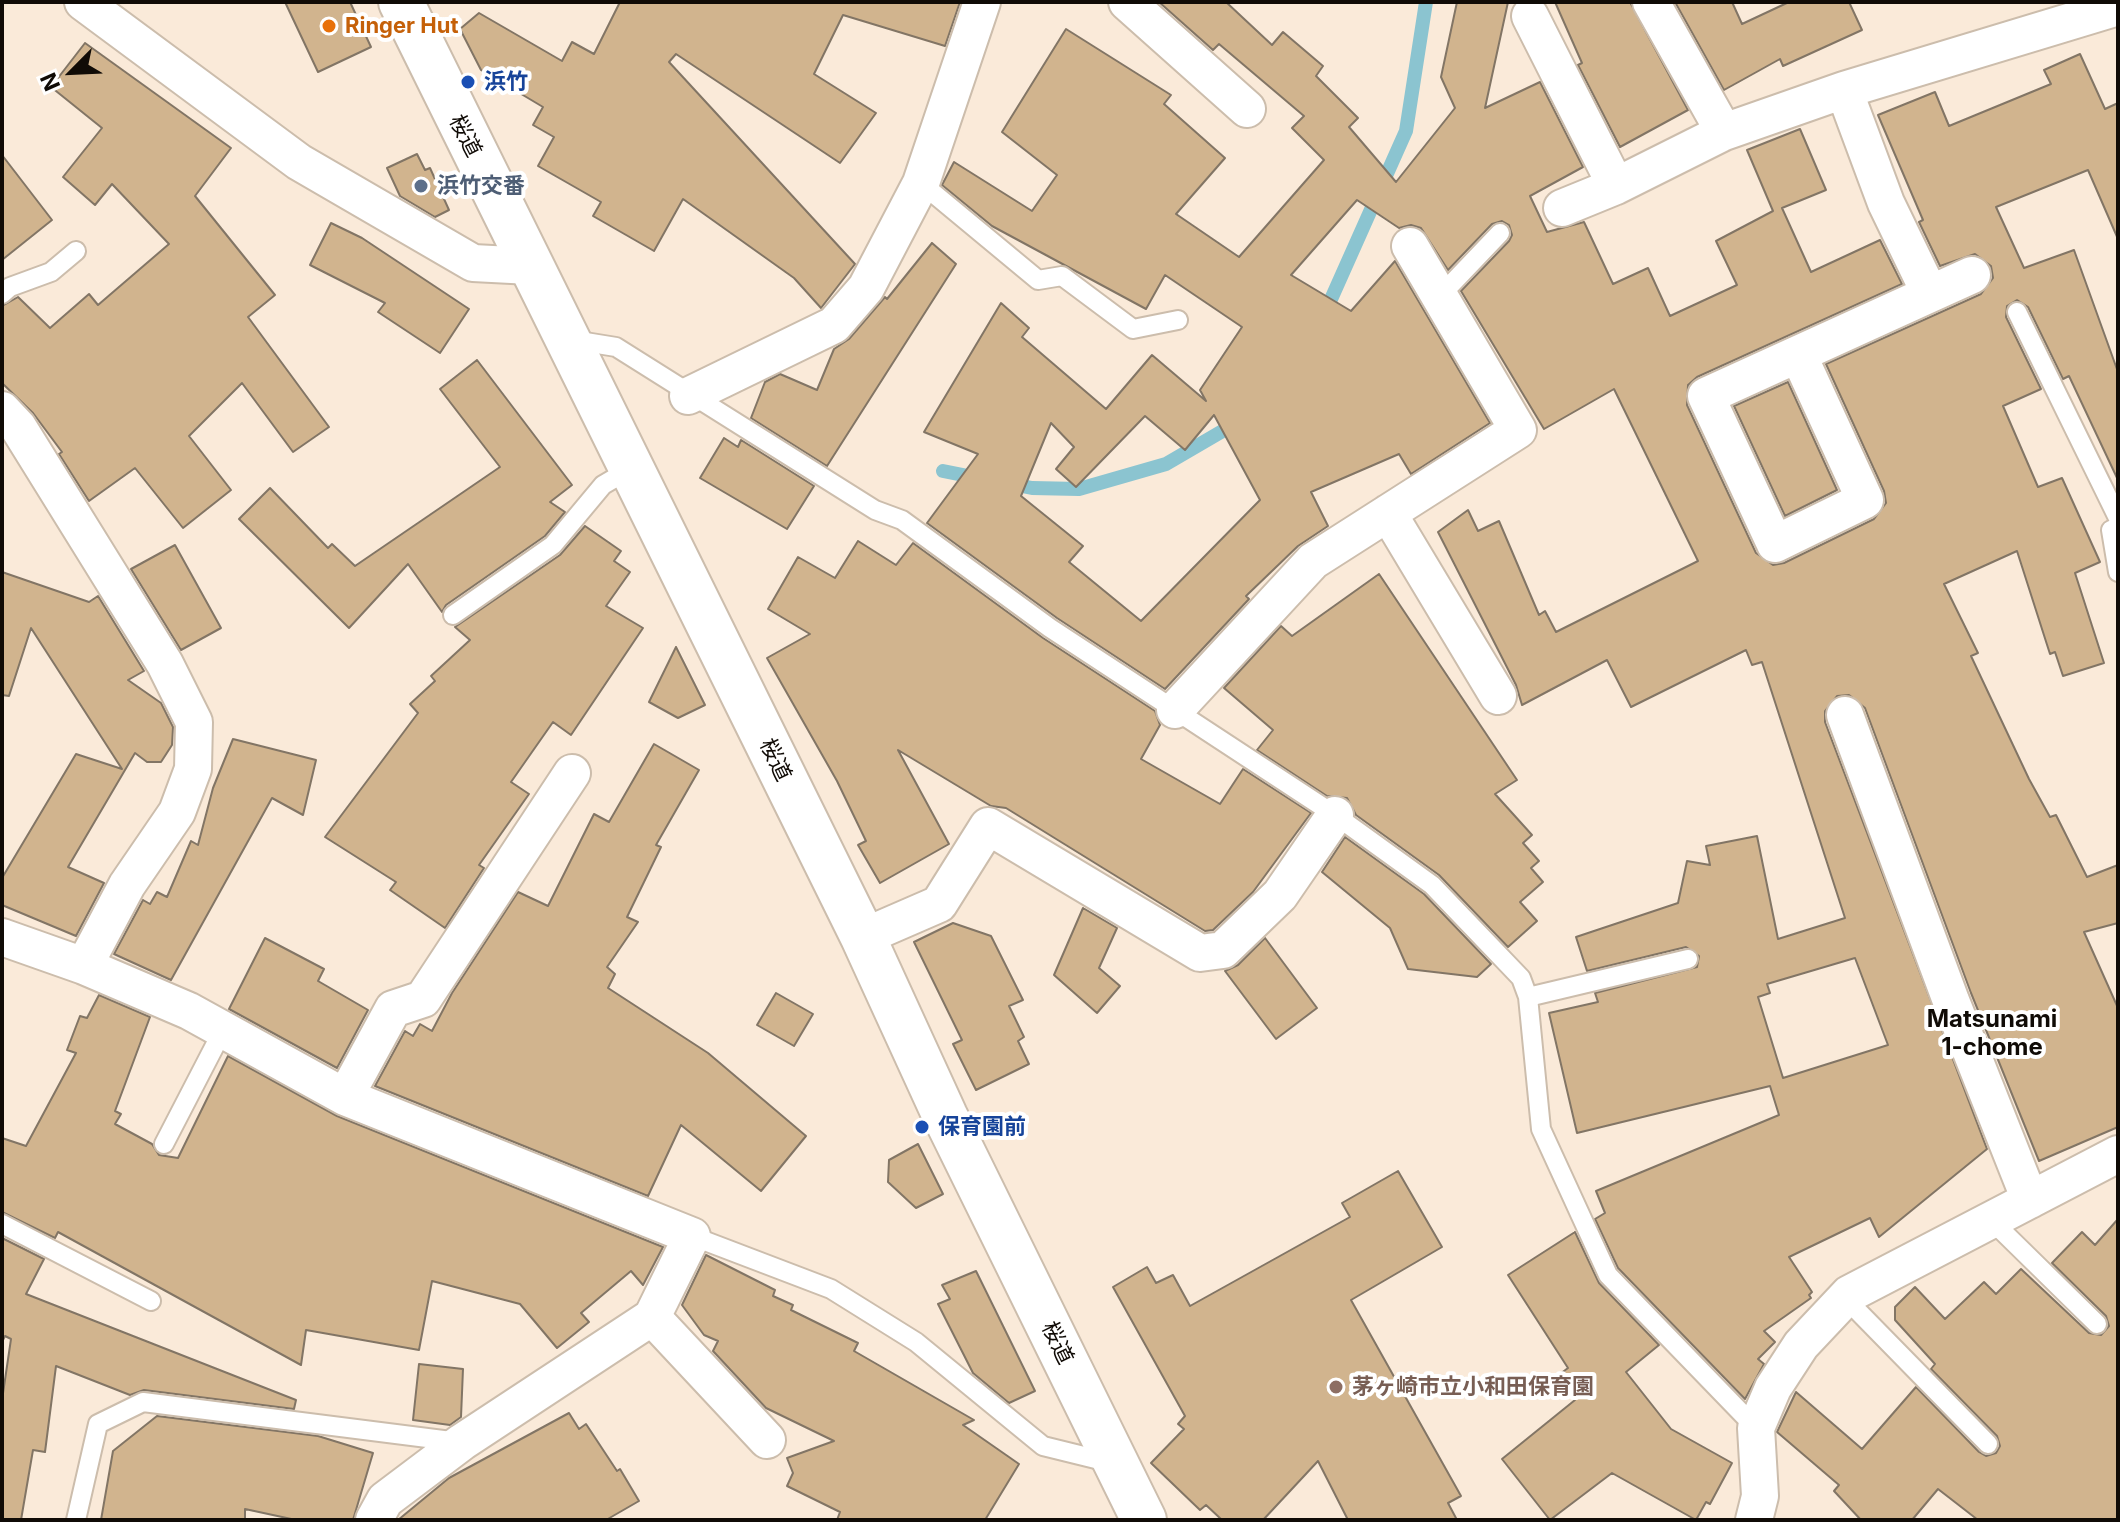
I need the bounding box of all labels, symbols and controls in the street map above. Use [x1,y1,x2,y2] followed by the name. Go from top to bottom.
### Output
[345,13,458,39] place label: Ringer Hut
[320,17,338,35] marker: Ringer Hut
[32,32,112,112] north arrow
[35,69,65,95] text: N
[484,69,528,95] place label: 浜竹
[459,73,477,91] marker: 浜竹
[443,110,487,162] street label: 桜道
[437,173,525,199] place label: 浜竹交番
[412,177,430,195] marker: 浜竹交番
[753,734,797,786] street label: 桜道
[1927,1006,2057,1062] district label: Matsunami 1-chome
[938,1114,1026,1140] place label: 保育園前
[913,1118,931,1136] marker: 保育園前
[1035,1317,1079,1369] street label: 桜道
[1352,1374,1594,1400] place label: 茅ヶ崎市立小和田保育園
[1327,1378,1345,1396] marker: 茅ヶ崎市立小和田保育園

